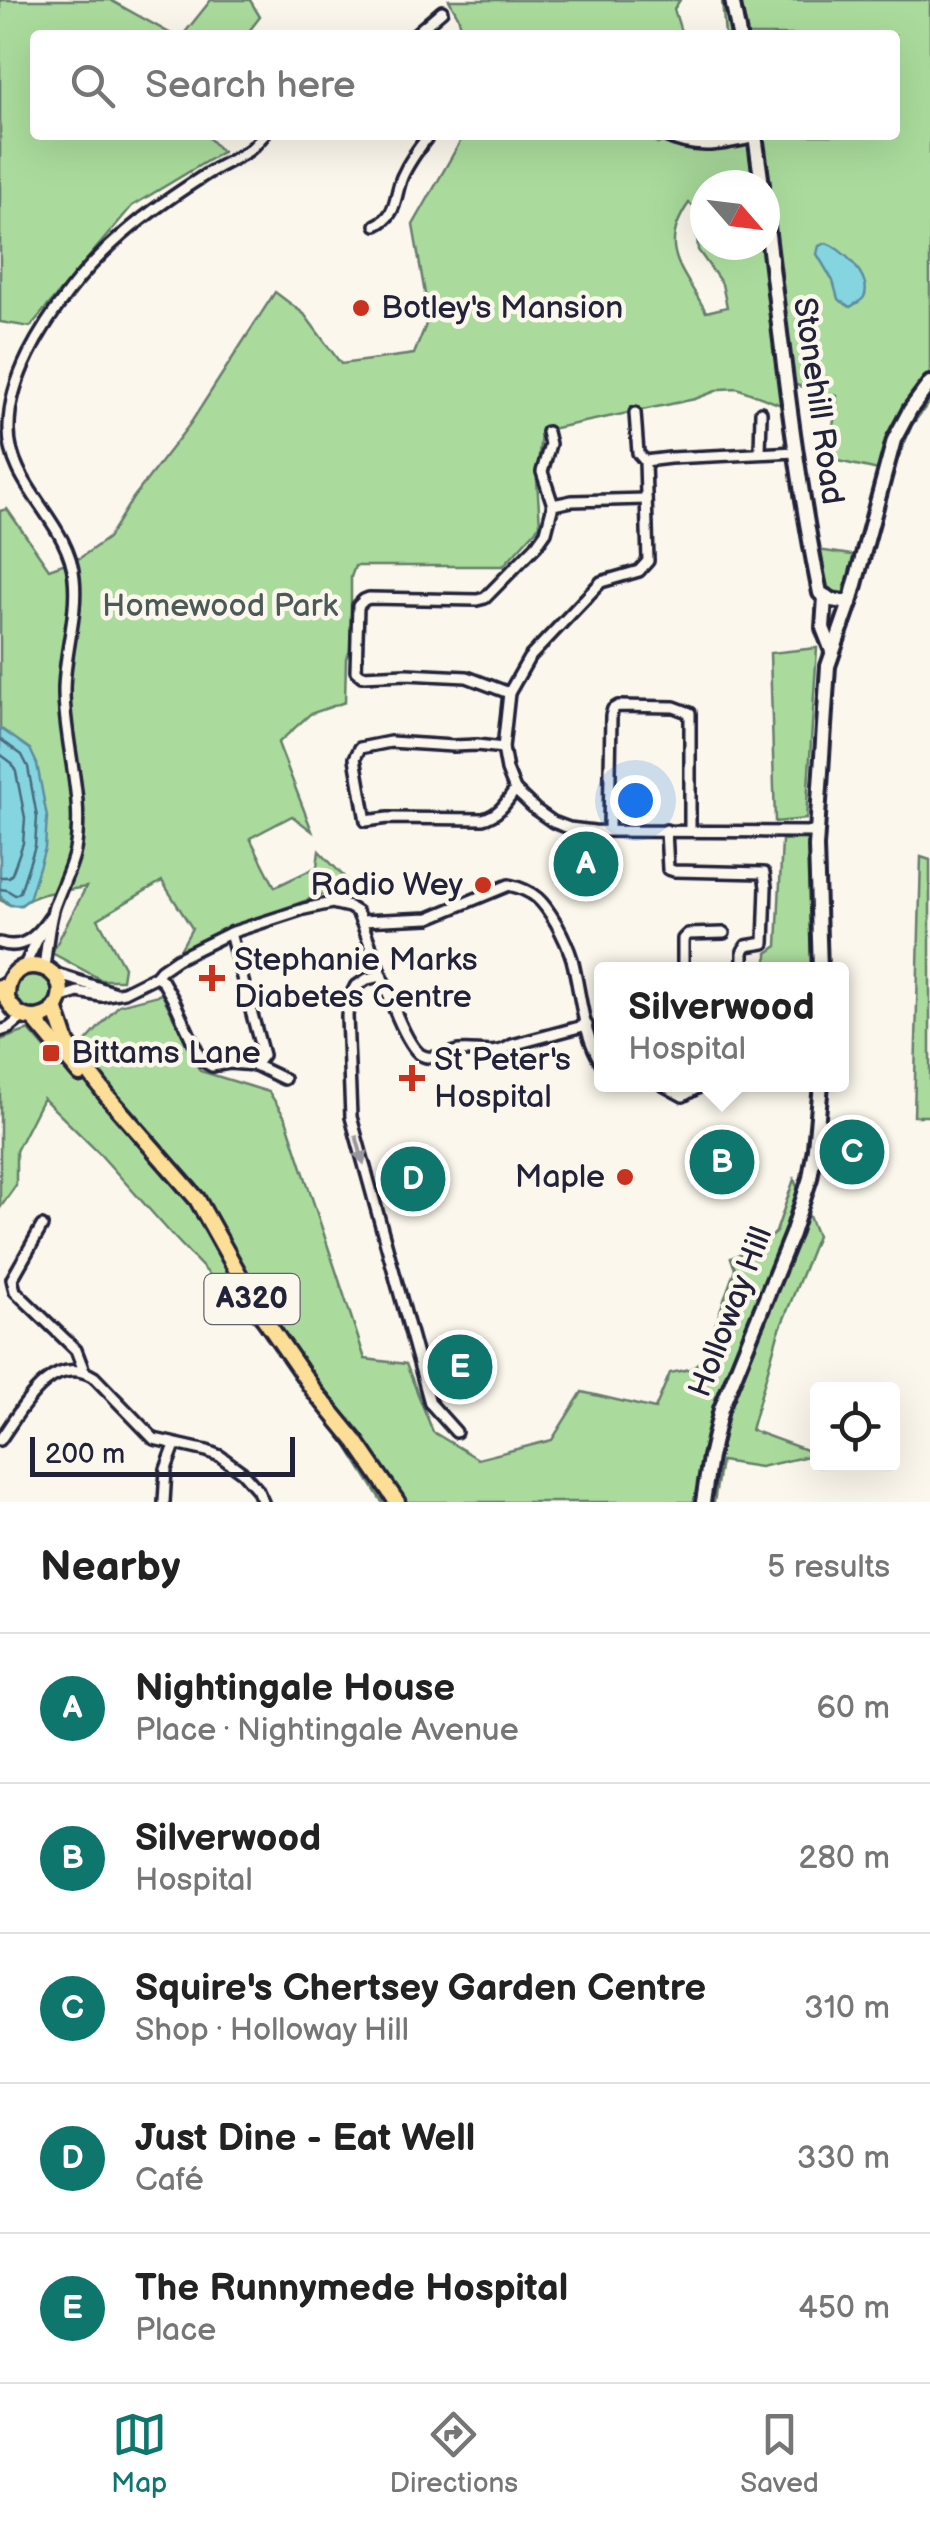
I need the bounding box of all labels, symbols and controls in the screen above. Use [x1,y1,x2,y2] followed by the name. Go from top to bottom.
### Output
[30,30,900,140] search box
[65,58,120,113] icon: search
[145,63,356,108] text: Search here
[690,170,780,260] north arrow
[381,289,623,328] place label: Botley's Mansion
[784,295,852,507] street label: Stonehill Road
[350,297,372,319] marker: Botley's Mansion
[102,587,338,626] park label: Homewood Park
[610,775,661,826] your location
[554,826,618,902] pin: A
[310,866,464,905] place label: Radio Wey
[472,874,494,896] marker: Radio Wey
[234,941,478,1017] place label: Stephanie Marks Diabetes Centre
[594,962,849,1092] popup
[199,965,225,991] marker: Stephanie Marks Diabetes Centre
[628,985,815,1030] text: Silverwood
[628,1030,746,1069] text: Hospital
[71,1034,261,1073] place label: Bittams Lane
[434,1041,571,1117] place label: St Peter's Hospital
[40,1042,62,1064] marker: Bittams Lane
[399,1065,425,1091] marker: St Peter's Hospital
[820,1114,884,1190] pin: C
[690,1124,754,1200] pin: B
[352,1135,368,1166] one-way arrow
[380,1142,446,1216] pin: D
[515,1158,605,1197] place label: Maple
[614,1166,636,1188] marker: Maple
[681,1221,781,1403] street label: Holloway Hill
[204,1274,300,1324] road number: A320
[428,1330,492,1404] pin: E
[810,1382,900,1472] map controls
[810,1382,900,1472] button: locate
[30,1432,295,1476] scale bar
[45,1438,125,1471] text: 200 m
[40,1542,180,1593] text: Nearby
[767,1548,890,1587] text: 5 results
[135,1666,455,1711] text: Nightingale House
[63,1689,82,1728] text: A
[817,1689,890,1728] text: 60 m
[135,1711,519,1750] text: Place · Nightingale Avenue
[135,1816,321,1861] text: Silverwood
[61,1839,84,1878] text: B
[799,1839,890,1878] text: 280 m
[135,1861,253,1900] text: Hospital
[135,1966,706,2011] text: Squire's Chertsey Garden Centre
[61,1989,84,2028] text: C
[804,1989,890,2028] text: 310 m
[135,2011,409,2050] text: Shop · Holloway Hill
[135,2116,475,2161] text: Just Dine - Eat Well
[61,2139,84,2178] text: D
[797,2139,890,2178] text: 330 m
[135,2161,204,2200] text: Café
[135,2266,568,2311] text: The Runnymede Hospital
[62,2289,83,2328] text: E
[798,2289,890,2328] text: 450 m
[135,2311,216,2350] text: Place
[111,2407,167,2500] tab: Map
[389,2407,518,2500] tab: Directions
[740,2407,819,2500] tab: Saved

